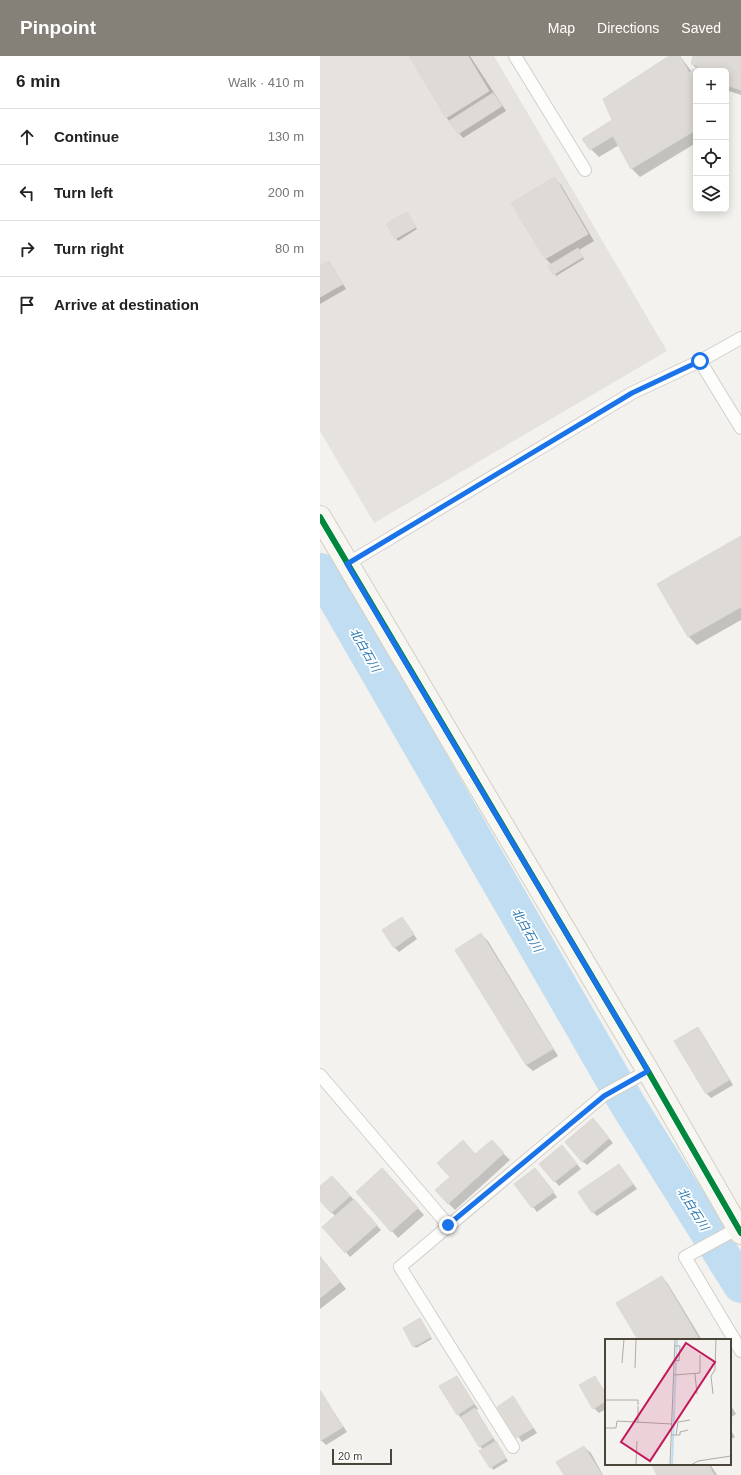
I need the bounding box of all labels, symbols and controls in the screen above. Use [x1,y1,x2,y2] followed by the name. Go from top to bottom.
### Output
[20,17,96,38] text: Pinpoint
[548,20,575,36] text: Map
[597,20,659,36] text: Directions
[681,20,721,36] text: Saved
[693,68,729,212] map controls
[693,68,729,104] button: +
[16,72,60,91] text: 6 min
[228,75,304,90] text: Walk · 410 m
[693,104,729,140] button: −
[16,126,38,148] icon: ahead
[54,128,119,145] text: Continue
[268,129,304,144] text: 130 m
[693,140,729,176] button: locate
[693,176,729,212] button: layers
[16,182,38,204] icon: left
[54,184,113,201] text: Turn left
[268,185,304,200] text: 200 m
[16,238,38,260] icon: right
[54,240,124,257] text: Turn right
[275,241,304,256] text: 80 m
[16,294,38,316] icon: arrive
[54,296,199,313] text: Arrive at destination
[691,352,709,370] route start
[347,626,384,676] water label: 北白石川
[509,906,546,956] water label: 北白石川
[674,1185,713,1235] water label: 北白石川
[439,1216,457,1234] route end
[605,1339,731,1465] inset map
[332,1447,392,1466] scale bar
[338,1450,362,1462] text: 20 m

